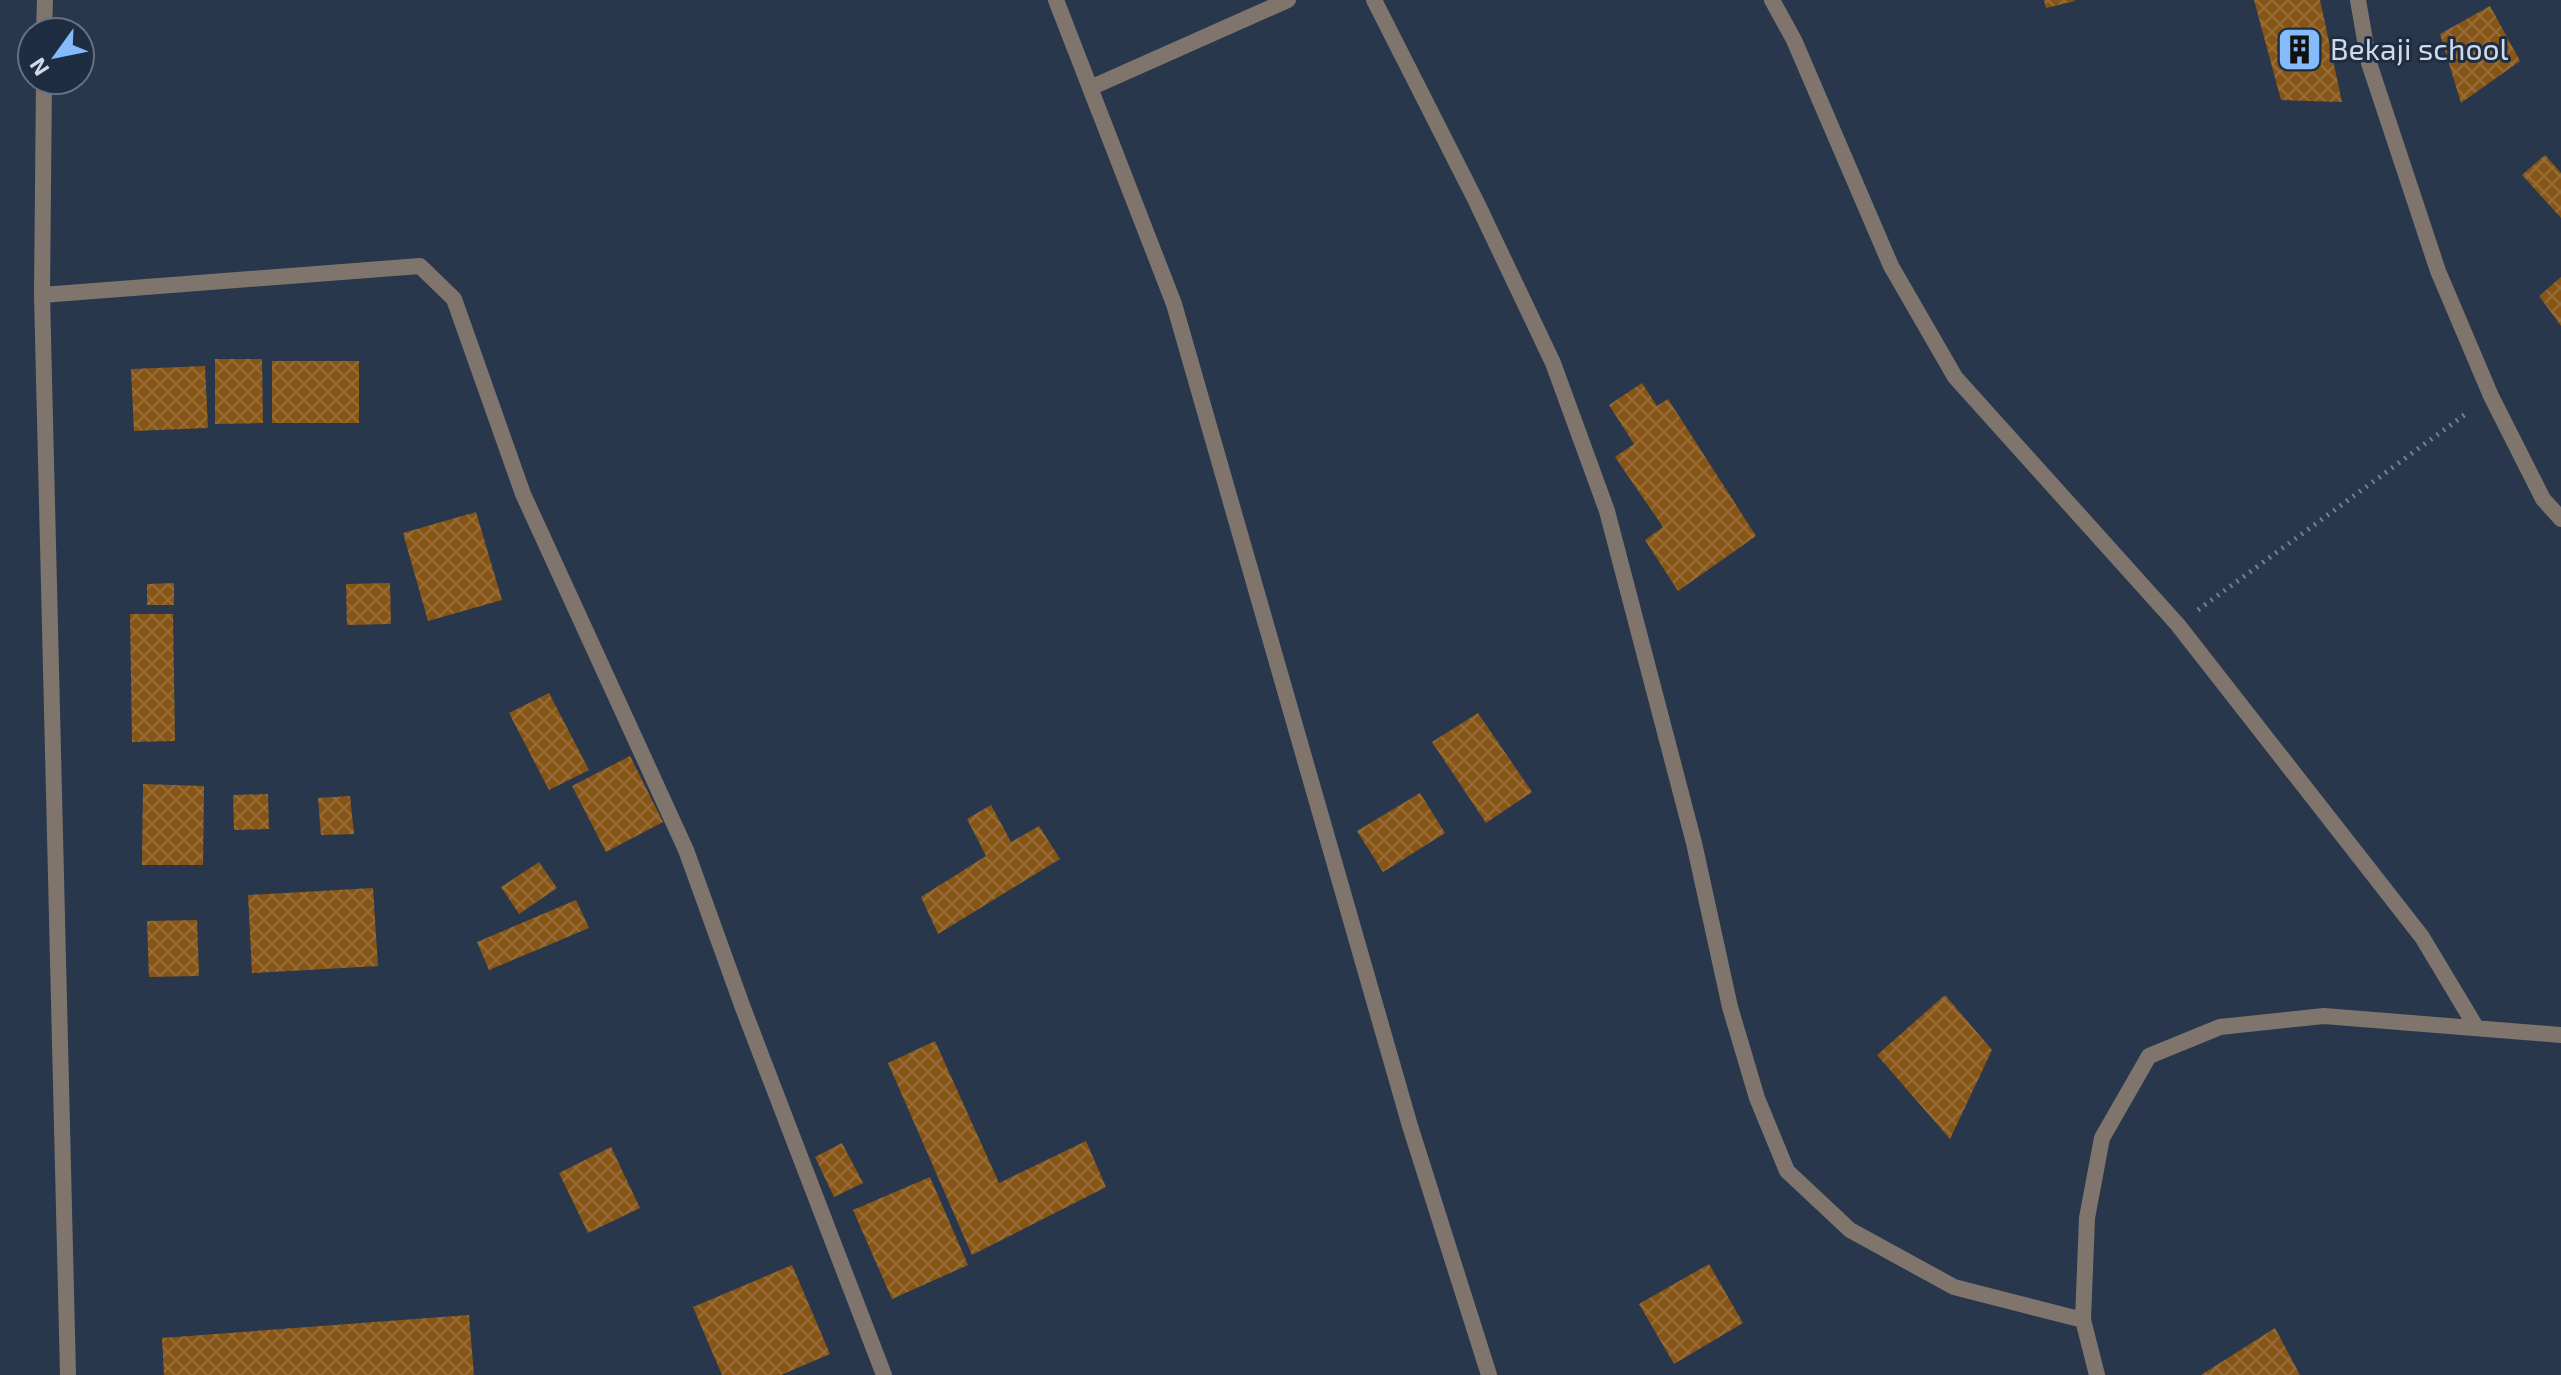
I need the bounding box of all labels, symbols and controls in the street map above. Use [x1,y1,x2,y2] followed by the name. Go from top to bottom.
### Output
[16,16,96,96] north arrow
[2275,26,2323,74] building icon: Bekaji school
[2330,30,2508,66] place label: Bekaji school
[23,54,54,81] text: N

